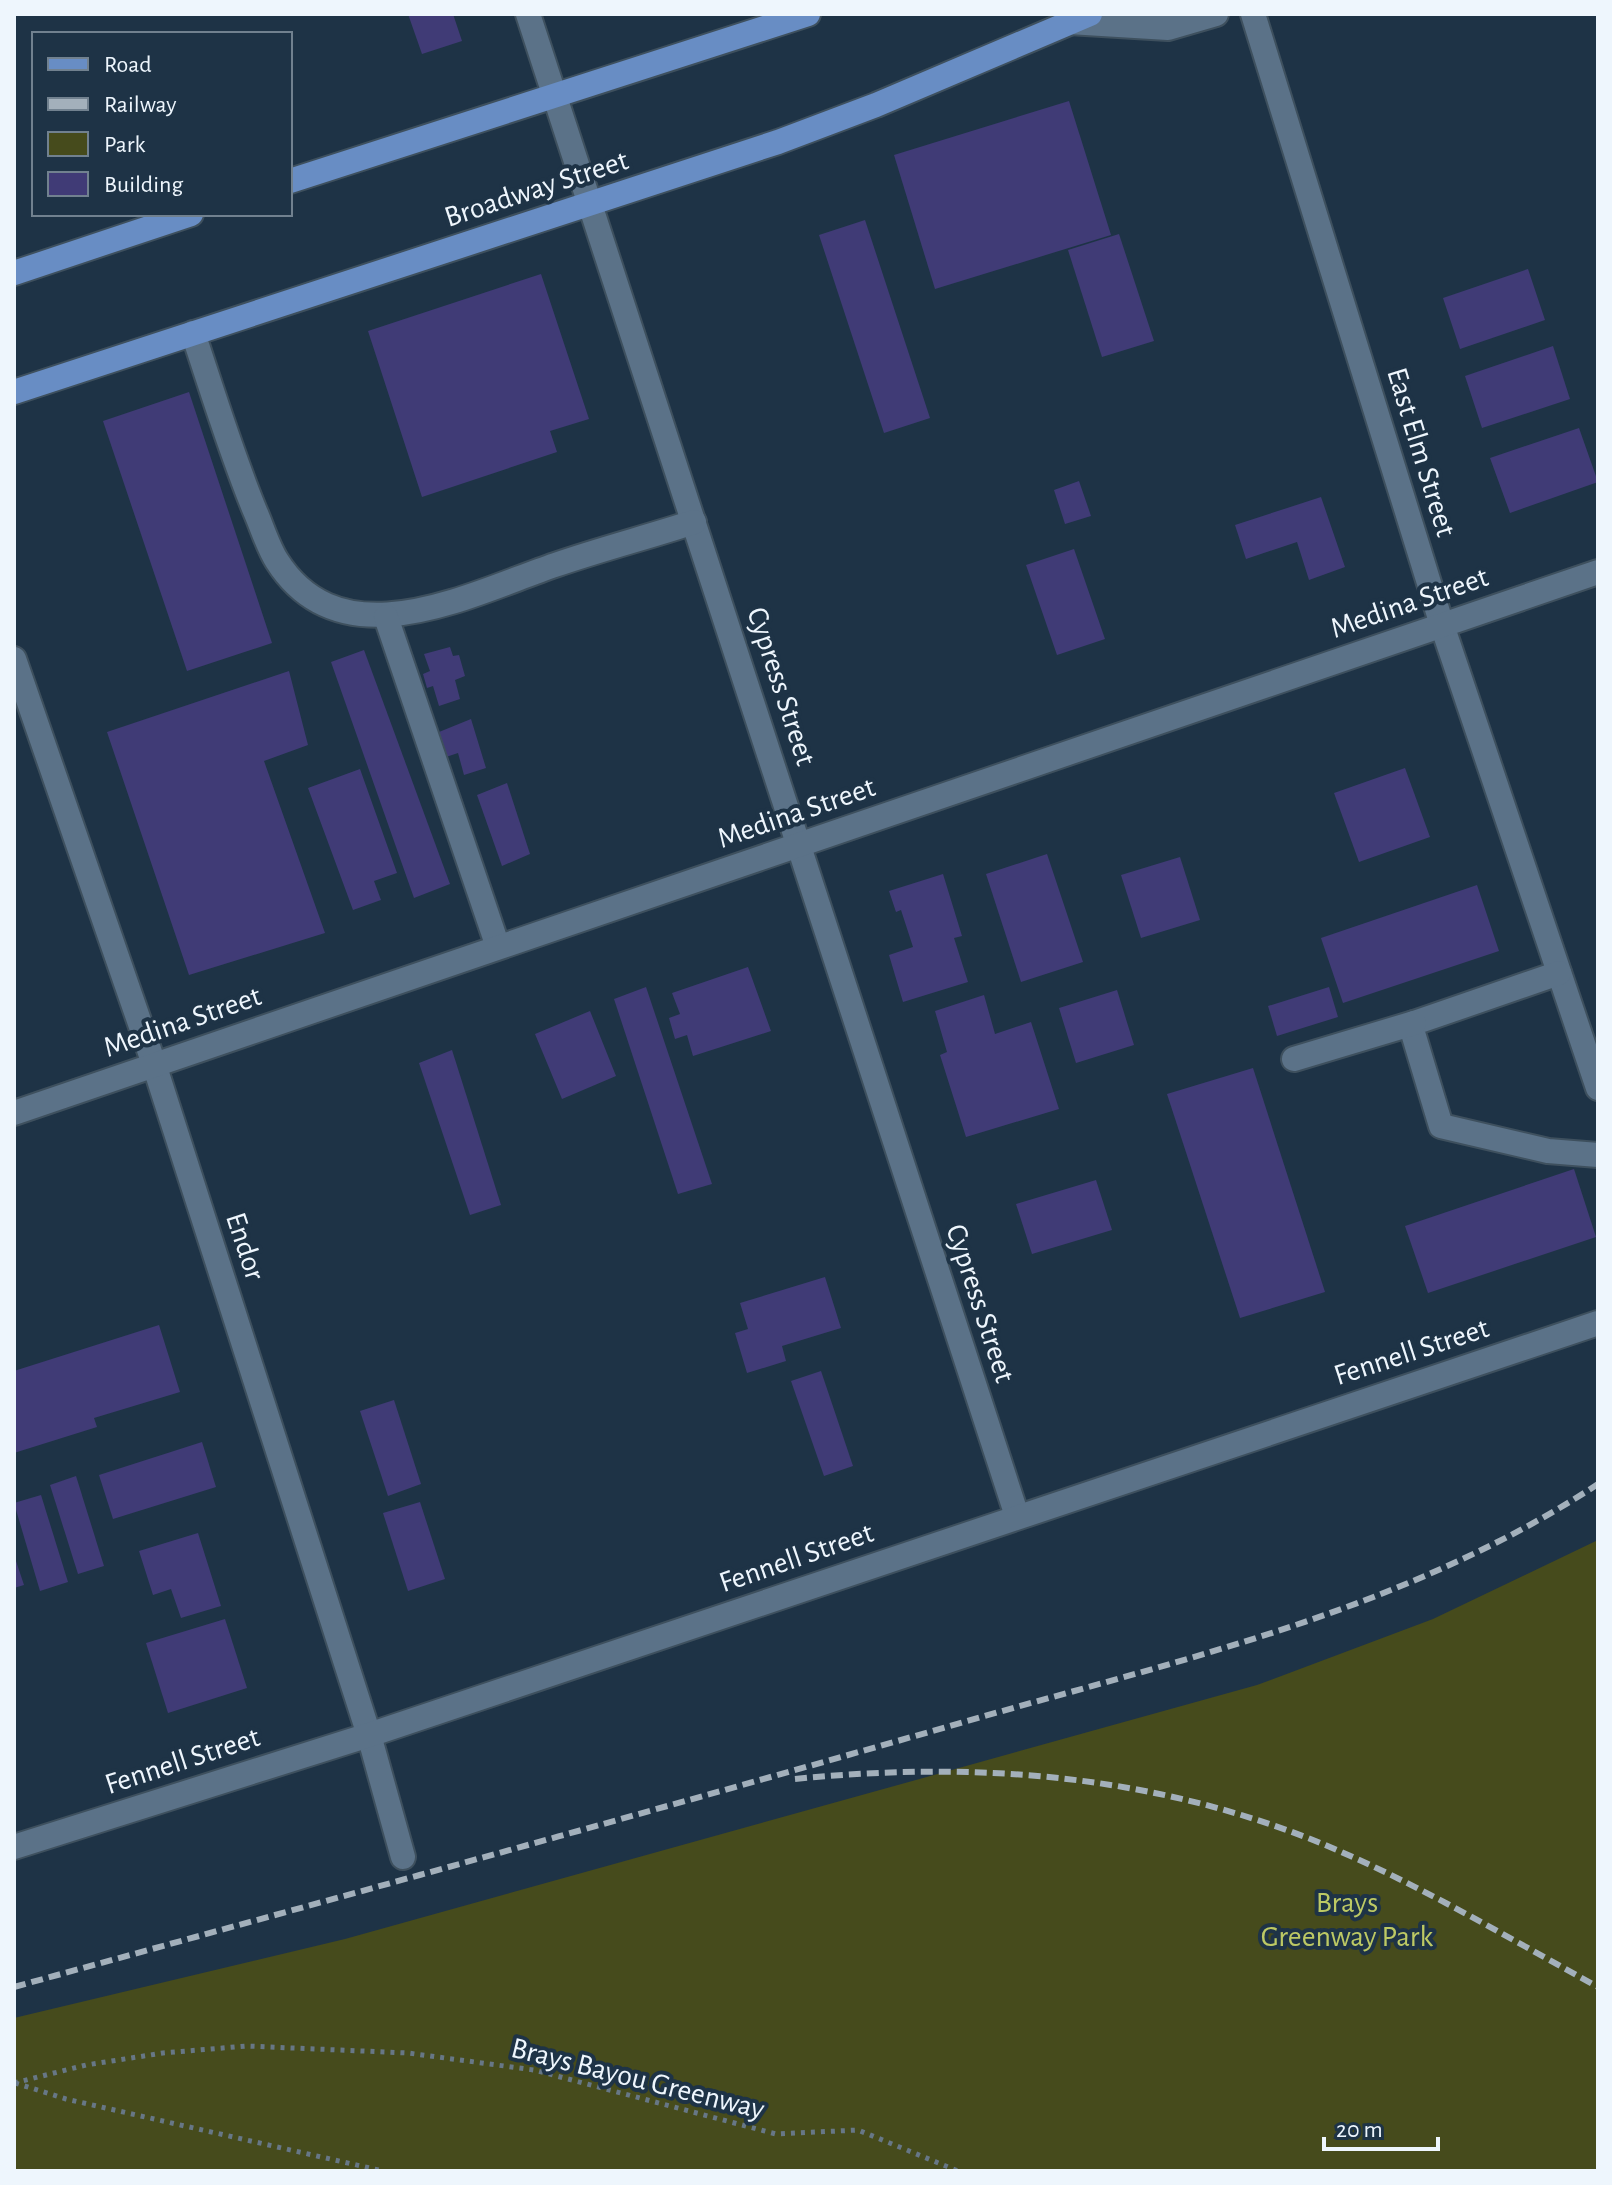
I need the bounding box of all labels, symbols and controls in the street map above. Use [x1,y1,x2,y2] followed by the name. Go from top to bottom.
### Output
[32,32,292,216] legend
[104,53,152,77] text: Road
[104,93,176,117] text: Railway
[104,133,145,157] text: Park
[441,145,632,233] street label: Broadway Street
[104,173,183,197] text: Building
[1381,364,1461,541] street label: East Elm Street
[1327,562,1492,644] street label: Medina Street
[741,604,821,769] street label: Cypress Street
[714,772,879,854] street label: Medina Street
[100,981,265,1063] street label: Medina Street
[220,1209,270,1284] street label: Endor
[940,1221,1020,1386] street label: Cypress Street
[1330,1313,1493,1391] street label: Fennell Street
[715,1517,878,1598] street label: Fennell Street
[101,1722,264,1800] street label: Fennell Street
[1261,1888,1434,1952] park label: Brays Greenway Park
[508,2033,768,2125] street label: Brays Bayou Greenway
[1324,2101,1438,2151] scale bar
[1336,2118,1383,2142] text: 20 m

